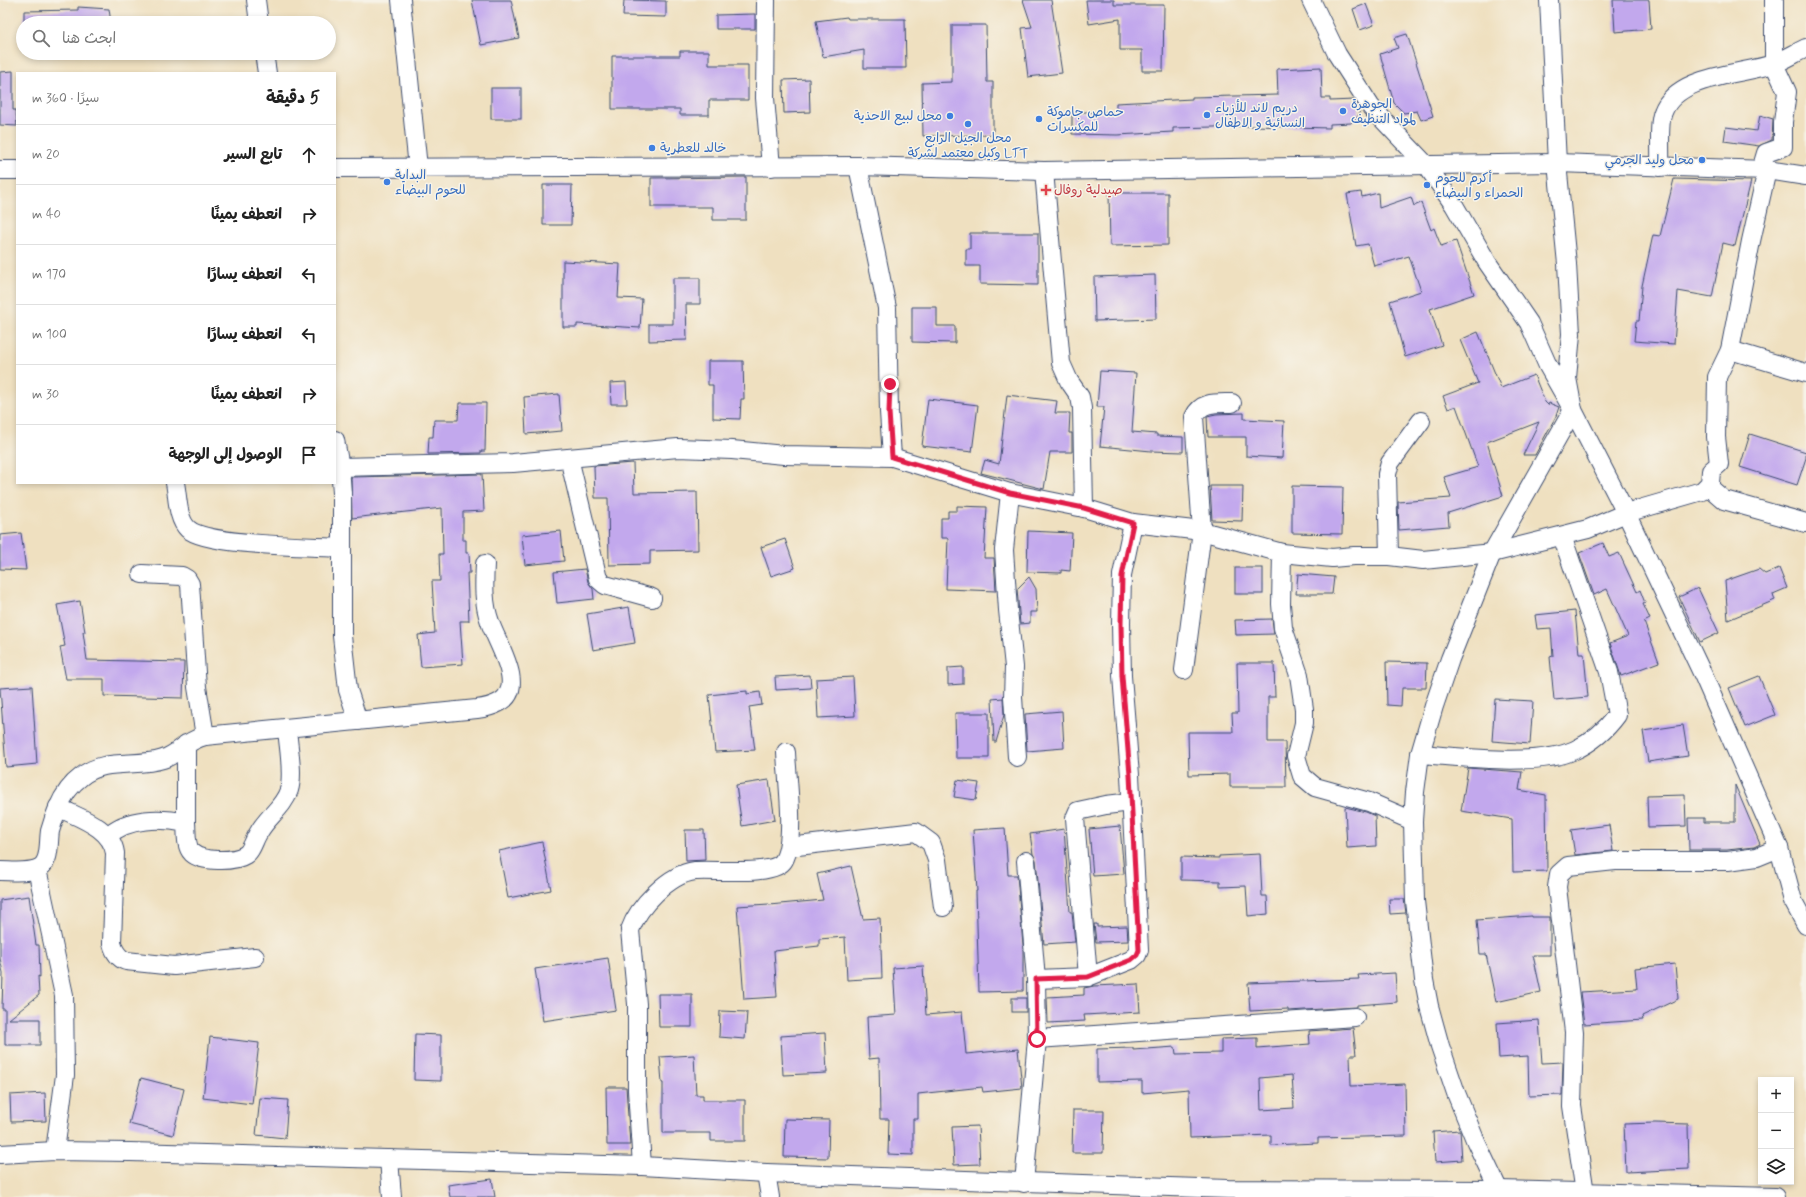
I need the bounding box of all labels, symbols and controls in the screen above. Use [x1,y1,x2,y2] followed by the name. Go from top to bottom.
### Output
[16,16,336,60] search box
[30,27,52,49] icon: search
[62,29,116,49] text: ابحث هنا
[266,87,320,109] text: 5 دقيقة
[32,90,99,107] text: سيرًا · 360 m
[1351,96,1416,128] place label: الجوهرة لمواد التنظيف
[1215,99,1305,132] place label: دريم لاند للأزياء النسائية و الاطفال
[1047,104,1124,136] place label: حماص جاموكة للمكسرات
[1338,106,1348,116] marker: الجوهرة لمواد التنظيف
[854,108,942,126] place label: محل لبيع الاحذية
[1202,110,1212,120] marker: دريم لاند للأزياء النسائية و الاطفال
[945,111,955,121] marker: محل لبيع الاحذية
[1034,114,1044,124] marker: حماص جاموكة للمكسرات
[963,119,973,129] marker: محل الجيل الرابع وكيل معتمد لشركة LTT
[908,130,1028,162] place label: محل الجيل الرابع وكيل معتمد لشركة LTT
[660,140,726,157] place label: خالد للعطرية
[647,143,657,153] marker: خالد للعطرية
[298,144,320,166] icon: ahead
[224,145,282,165] text: تابع السير
[32,146,60,163] text: 20 m
[1605,152,1694,171] place label: محل وليد الجرمي
[1697,155,1707,165] marker: محل وليد الجرمي
[395,167,466,200] place label: البداية للحوم البيضاء
[1435,170,1523,202] place label: أكرم للحوم الحمراء و البيضاء
[382,177,392,187] marker: البداية للحوم البيضاء
[1422,180,1432,190] marker: أكرم للحوم الحمراء و البيضاء
[1054,182,1122,199] place label: صيدلية روفال
[1041,185,1051,195] marker: صيدلية روفال
[298,204,320,226] icon: right
[211,205,282,225] text: انعطف يمينًا
[32,206,61,223] text: 40 m
[298,264,320,286] icon: left
[207,265,282,285] text: انعطف يسارًا
[32,266,66,283] text: 170 m
[298,324,320,346] icon: left
[207,325,282,345] text: انعطف يسارًا
[32,326,67,343] text: 100 m
[881,375,899,393] route end
[298,384,320,406] icon: right
[211,385,282,405] text: انعطف يمينًا
[32,386,59,403] text: 30 m
[298,444,320,466] icon: arrive
[168,445,282,465] text: الوصول إلى الوجهة
[1028,1030,1046,1048] route start
[1758,1077,1794,1185] map controls
[1758,1077,1794,1113] button: +
[1758,1113,1794,1149] button: −
[1758,1149,1794,1185] button: layers

